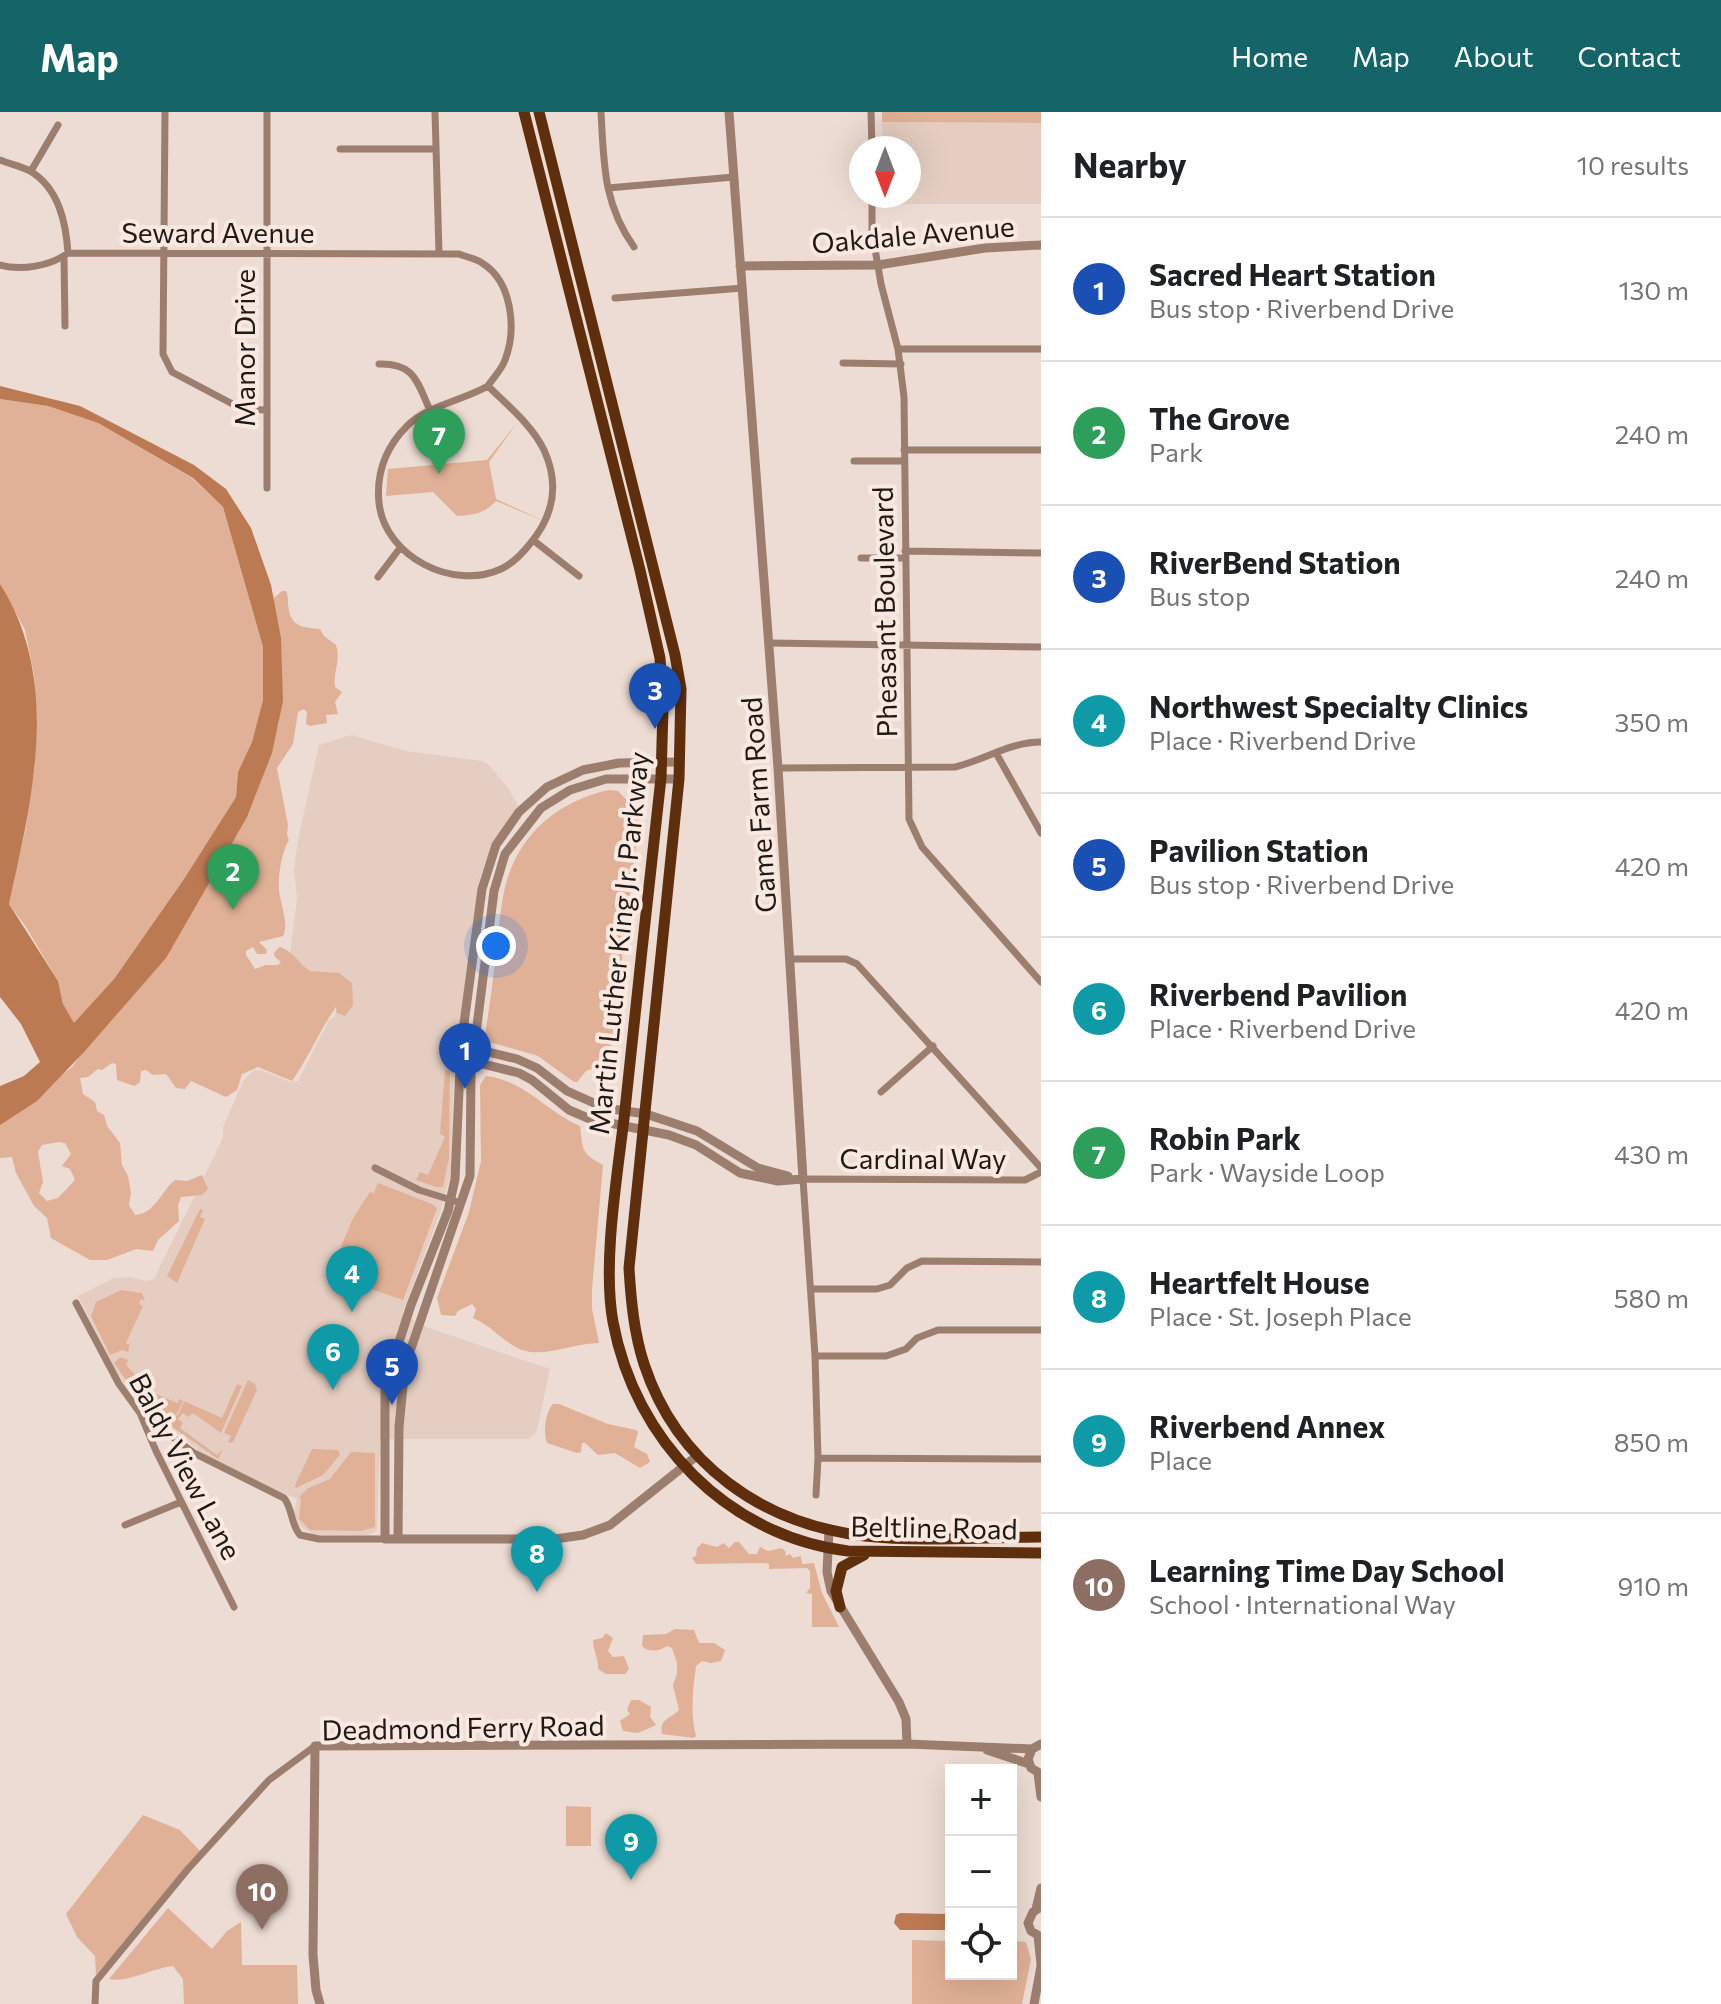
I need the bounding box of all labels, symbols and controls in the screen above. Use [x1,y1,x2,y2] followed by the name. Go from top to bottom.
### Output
[40,33,119,80] text: Map
[1231,39,1308,73] text: Home
[1352,39,1410,73] text: Map
[1454,39,1534,73] text: About
[1578,39,1681,73] text: Contact
[849,136,921,208] north arrow
[1073,143,1187,185] text: Nearby
[1577,149,1689,180] text: 10 results
[810,208,1016,260] street label: Oakdale Avenue
[121,215,315,249] street label: Seward Avenue
[1149,255,1436,292] text: Sacred Heart Station
[227,269,261,427] street label: Manor Drive
[1093,274,1105,305] text: 1
[1618,274,1689,305] text: 130 m
[1149,292,1454,323] text: Bus stop · Riverbend Drive
[1149,399,1290,436] text: The Grove
[413,408,465,474] pin: 7
[1092,418,1106,449] text: 2
[1615,418,1689,449] text: 240 m
[1149,436,1203,467] text: Park
[865,486,903,738] street label: Pheasant Boulevard
[1149,543,1401,580] text: RiverBend Station
[1091,562,1107,593] text: 3
[1615,562,1689,593] text: 240 m
[1149,580,1250,611] text: Bus stop
[629,663,681,729] pin: 3
[1149,687,1528,724] text: Northwest Specialty Clinics
[733,696,783,914] street label: Game Farm Road
[1091,706,1107,737] text: 4
[1615,706,1689,737] text: 350 m
[1149,724,1416,755] text: Place · Riverbend Drive
[581,750,655,1136] street label: Martin Luther King Jr. Parkway
[1149,831,1369,868] text: Pavilion Station
[207,844,259,910] pin: 2
[1091,850,1107,881] text: 5
[1615,850,1689,881] text: 420 m
[1149,868,1454,899] text: Bus stop · Riverbend Drive
[476,926,516,966] your location
[1149,975,1407,1012] text: Riverbend Pavilion
[1091,994,1107,1025] text: 6
[1615,994,1689,1025] text: 420 m
[1149,1012,1416,1043] text: Place · Riverbend Drive
[439,1023,491,1089] pin: 1
[1149,1119,1301,1156] text: Robin Park
[1092,1138,1106,1169] text: 7
[1614,1138,1689,1169] text: 430 m
[840,1141,1006,1175] street label: Cardinal Way
[1149,1156,1385,1187] text: Park · Wayside Loop
[326,1246,378,1312] pin: 4
[1149,1263,1370,1300] text: Heartfelt House
[1091,1282,1107,1313] text: 8
[1614,1282,1689,1313] text: 580 m
[1149,1300,1412,1331] text: Place · St. Joseph Place
[307,1324,359,1390] pin: 6
[366,1339,418,1405] pin: 5
[123,1367,249,1565] street label: Baldy View Lane
[1149,1407,1385,1444] text: Riverbend Annex
[1091,1426,1107,1457] text: 9
[1614,1426,1689,1457] text: 850 m
[1149,1444,1212,1475] text: Place
[850,1509,1018,1545] street label: Beltline Road
[511,1526,563,1592] pin: 8
[1149,1551,1505,1588] text: Learning Time Day School
[1084,1570,1114,1601] text: 10
[1617,1570,1689,1601] text: 910 m
[1149,1588,1456,1619] text: School · International Way
[321,1708,605,1746] street label: Deadmond Ferry Road
[945,1764,1017,1980] map controls
[945,1764,1017,1836] button: +
[605,1814,657,1880] pin: 9
[945,1836,1017,1908] button: −
[236,1864,288,1930] pin: 10
[945,1908,1017,1980] button: locate

